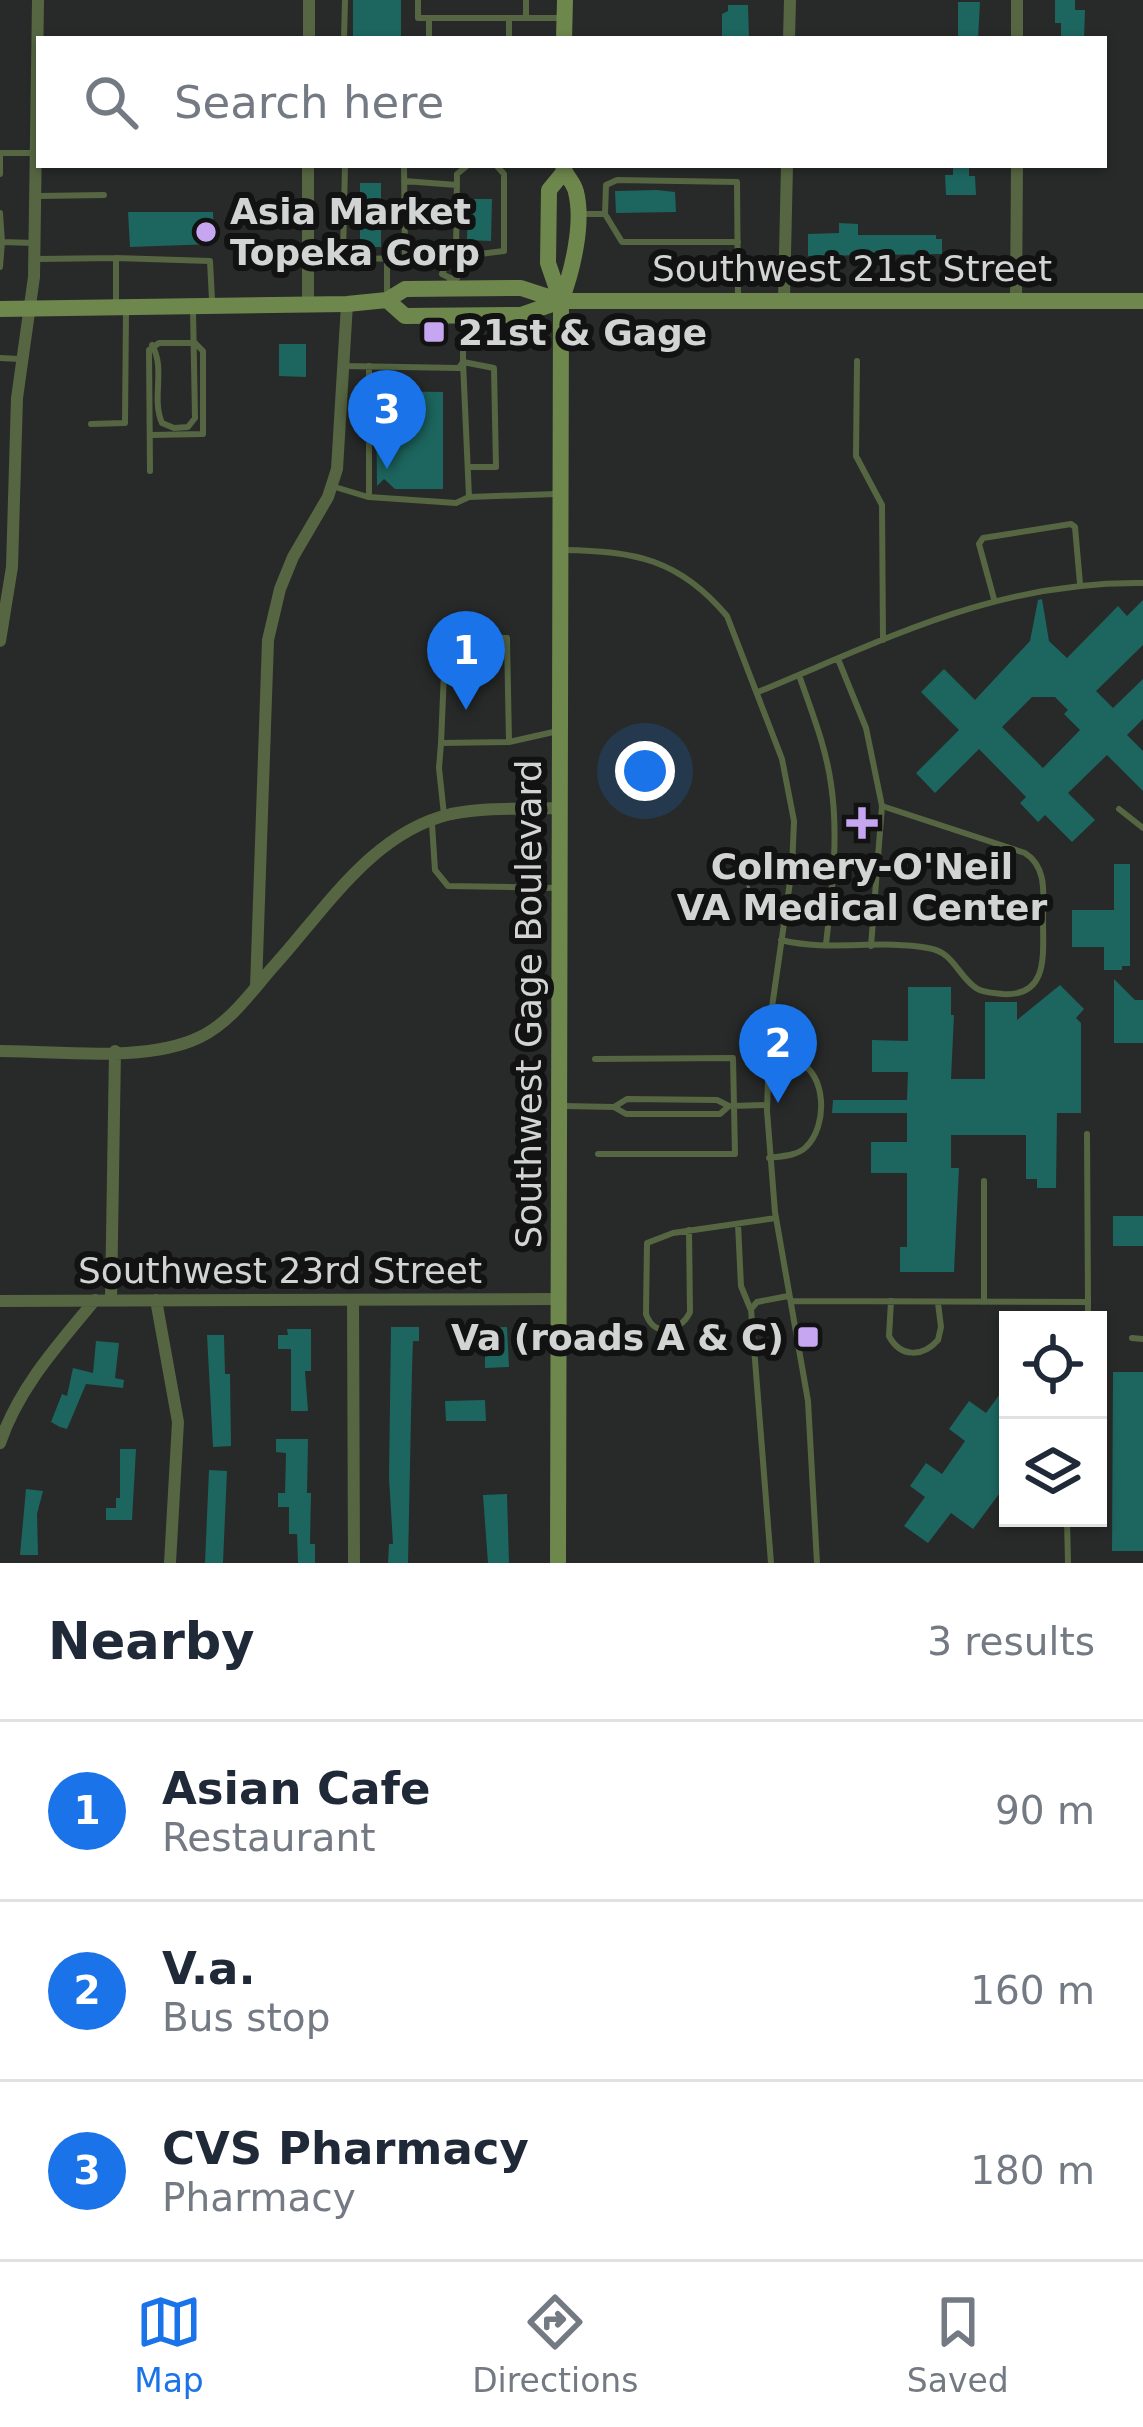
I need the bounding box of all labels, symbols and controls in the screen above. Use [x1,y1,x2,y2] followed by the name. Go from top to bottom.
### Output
[36,36,1107,168] search box
[78,69,144,135] icon: search
[174,76,444,129] text: Search here
[230,191,480,273] place label: Asia Market Topeka Corp
[193,219,219,245] marker: Asia Market Topeka Corp
[652,248,1052,289] street label: Southwest 21st Street
[458,312,707,353] place label: 21st & Gage
[421,319,447,345] marker: 21st & Gage
[348,370,426,469] pin: 3
[427,611,505,710] pin: 1
[615,741,675,801] your location
[508,759,549,1249] street label: Southwest Gage Boulevard
[846,807,878,839] marker: Colmery-O'Neil VA Medical Center
[677,846,1048,928] place label: Colmery-O'Neil VA Medical Center
[739,1004,817,1103] pin: 2
[78,1250,482,1291] street label: Southwest 23rd Street
[999,1311,1107,1527] map controls
[999,1311,1107,1419] button: locate
[451,1317,784,1358] place label: Va (roads A & C)
[795,1324,821,1350] marker: Va (roads A & C)
[999,1419,1107,1527] button: layers
[48,1612,255,1671] text: Nearby
[927,1619,1095,1664] text: 3 results
[162,1762,431,1815] text: Asian Cafe
[73,1788,101,1833] text: 1
[995,1788,1095,1833] text: 90 m
[162,1815,376,1860] text: Restaurant
[162,1942,256,1995] text: V.a.
[73,1968,101,2013] text: 2
[970,1968,1095,2013] text: 160 m
[162,1995,330,2040] text: Bus stop
[162,2122,529,2175] text: CVS Pharmacy
[73,2148,101,2193] text: 3
[970,2148,1095,2193] text: 180 m
[162,2175,356,2220] text: Pharmacy
[134,2289,204,2400] tab: Map
[472,2289,638,2400] tab: Directions
[907,2289,1009,2400] tab: Saved

